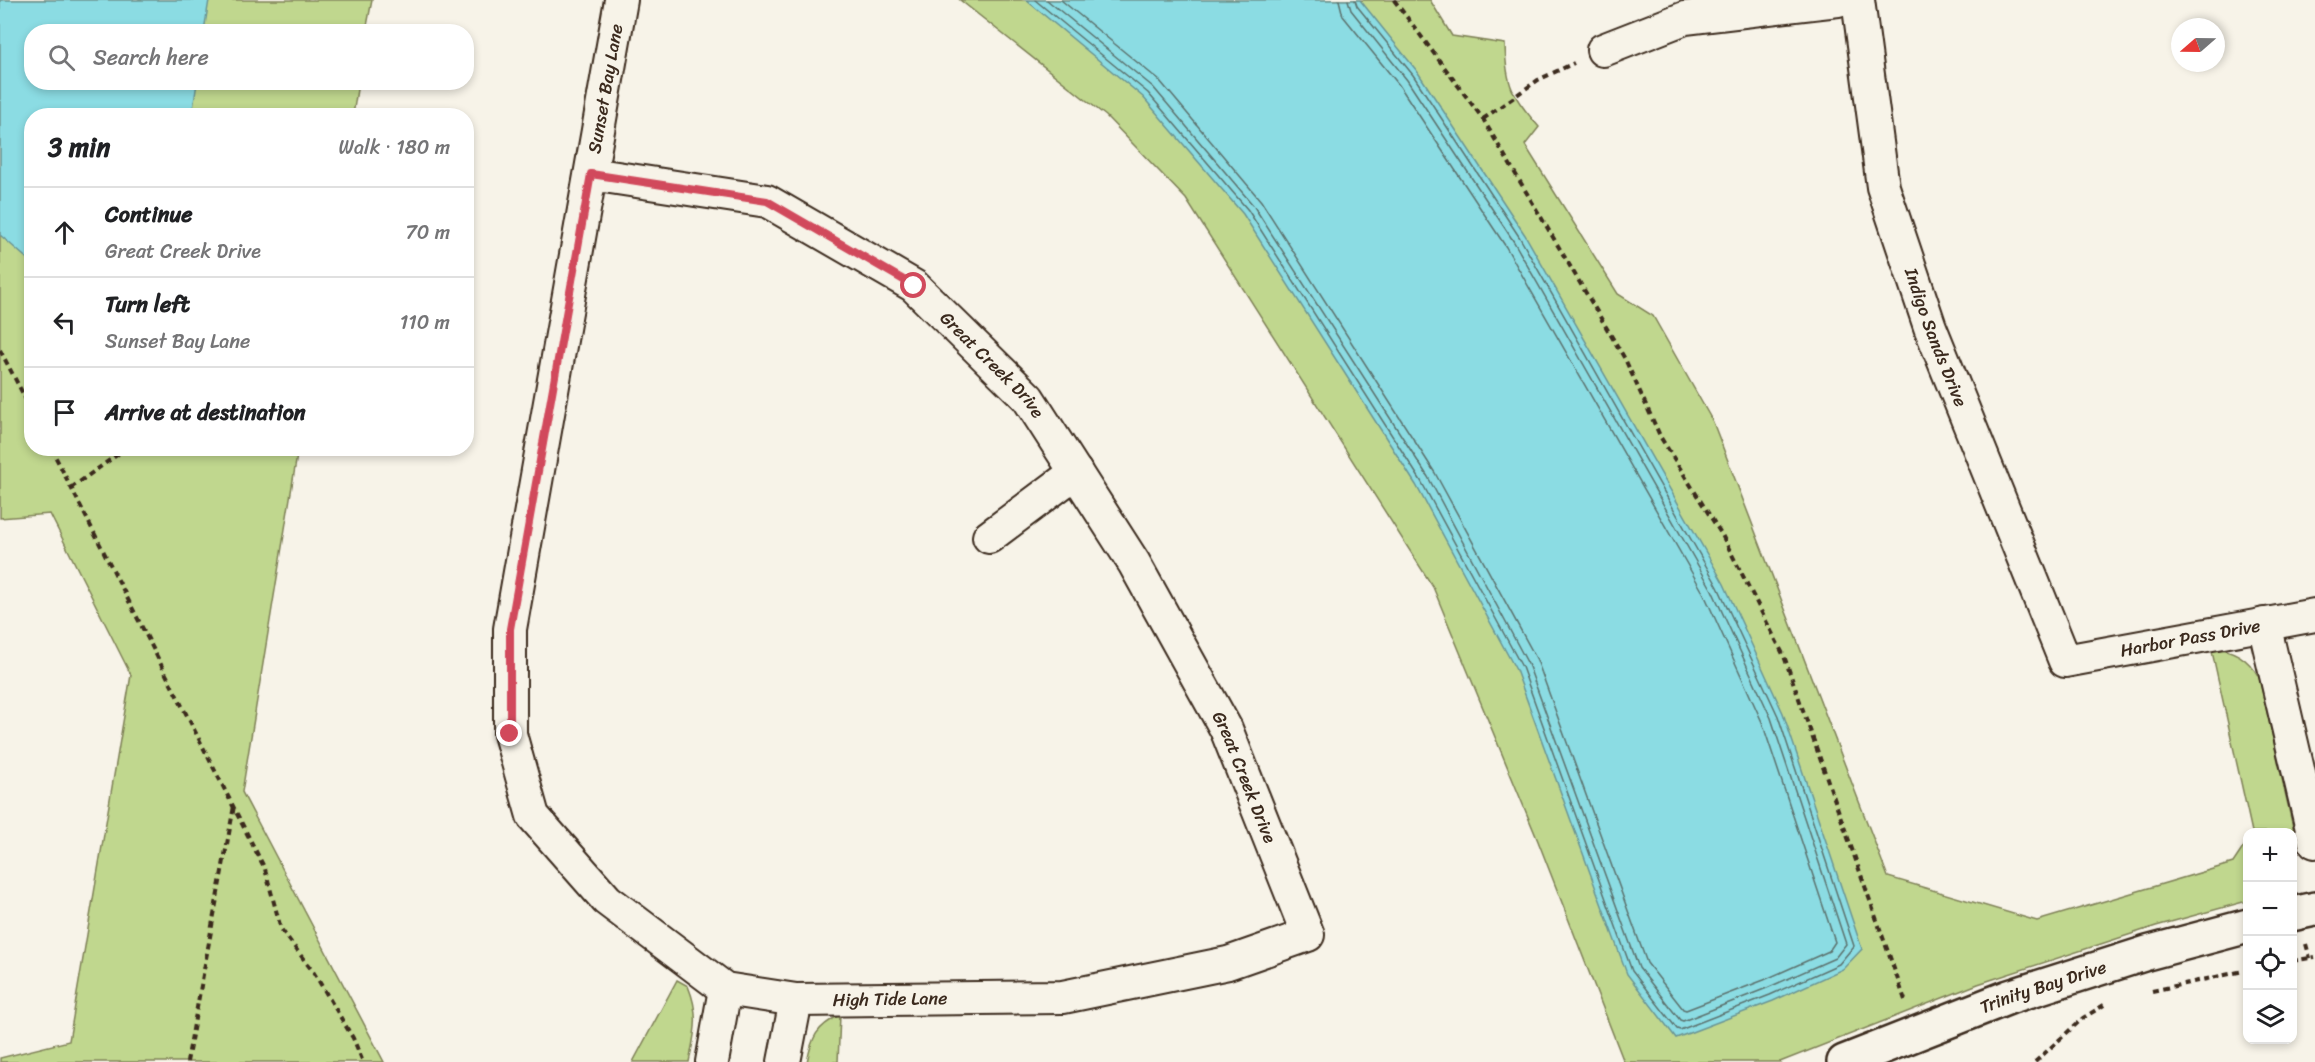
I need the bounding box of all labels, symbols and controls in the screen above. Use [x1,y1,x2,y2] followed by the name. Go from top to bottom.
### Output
[2171,18,2225,72] north arrow
[578,21,632,156] street label: Sunset Bay Lane
[24,24,474,90] search box
[93,38,209,77] text: Search here
[45,41,78,74] icon: search
[48,124,110,170] text: 3 min
[339,130,450,165] text: Walk · 180 m
[105,195,193,234] text: Continue
[405,215,450,250] text: 70 m
[48,216,81,249] icon: ahead
[105,234,261,269] text: Great Creek Drive
[1895,262,1977,412] street label: Indigo Sands Drive
[900,272,926,298] route start
[105,285,190,324] text: Turn left
[932,303,1053,425] street label: Great Creek Drive
[400,305,450,340] text: 110 m
[48,306,81,339] icon: left
[105,324,250,359] text: Sunset Bay Lane
[105,393,306,432] text: Arrive at destination
[48,396,81,429] icon: arrive
[2118,609,2263,667] street label: Harbor Pass Drive
[1203,705,1286,848] street label: Great Creek Drive
[496,720,522,746] route end
[2243,828,2297,1044] map controls
[2243,828,2297,882] button: +
[2243,882,2297,936] button: −
[2243,936,2297,990] button: locate
[1975,951,2111,1023] street label: Trinity Bay Drive
[832,982,948,1016] street label: High Tide Lane
[2243,990,2297,1044] button: layers

